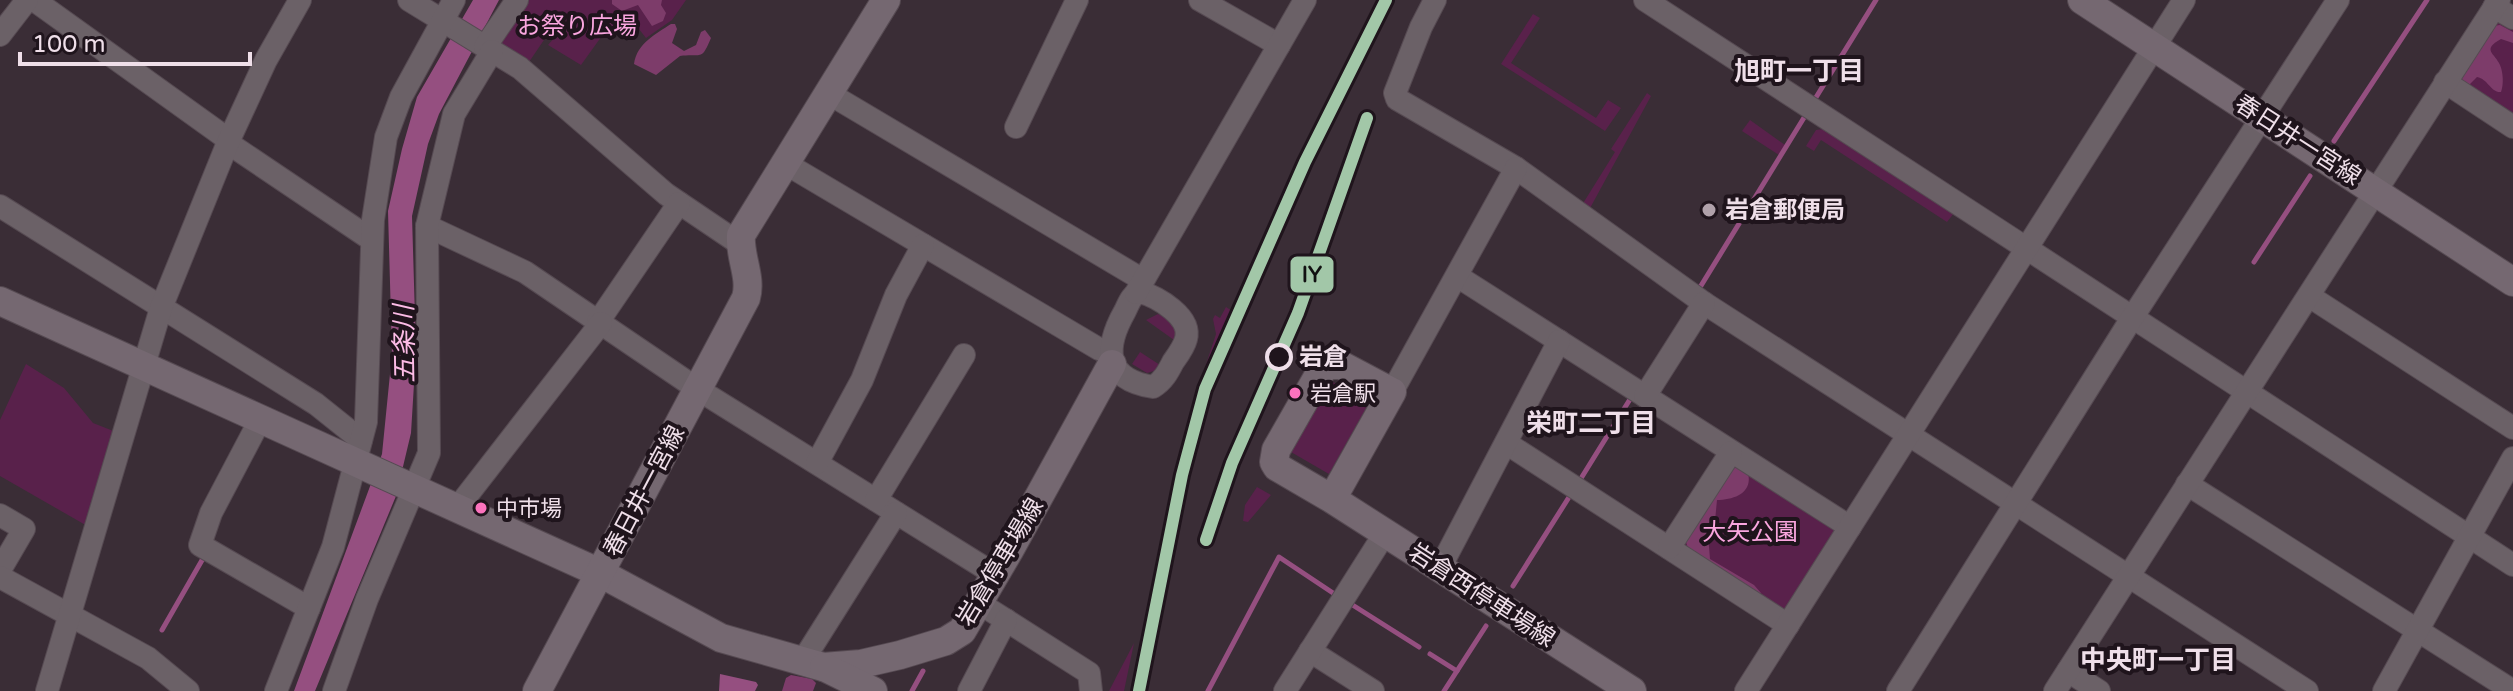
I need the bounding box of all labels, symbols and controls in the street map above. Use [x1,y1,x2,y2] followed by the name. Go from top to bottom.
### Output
[517,12,637,41] park label: お祭り広場
[20,16,250,66] scale bar
[32,30,106,59] text: 100 m
[1734,56,1864,87] district label: 旭町一丁目
[2229,89,2366,192] street label: 春日井一宮線
[1725,196,1845,225] place label: 岩倉郵便局
[1700,201,1718,219] marker: 岩倉郵便局
[1289,255,1335,294] line badge: IY
[1302,262,1322,288] text: IY
[388,302,421,383] water label: 五条川
[1299,343,1347,372] place label: 岩倉
[1266,344,1292,370] marker: 岩倉
[1310,381,1376,407] place label: 岩倉駅
[1287,385,1303,401] marker: 岩倉駅
[1526,408,1656,439] district label: 栄町二丁目
[598,421,691,562] street label: 春日井一宮線
[951,493,1050,631] street label: 岩倉停車場線
[496,496,562,522] place label: 中市場
[473,500,489,516] marker: 中市場
[1702,518,1798,547] park label: 大矢公園
[1403,538,1560,653] street label: 岩倉西停車場線
[2080,645,2236,676] district label: 中央町一丁目

